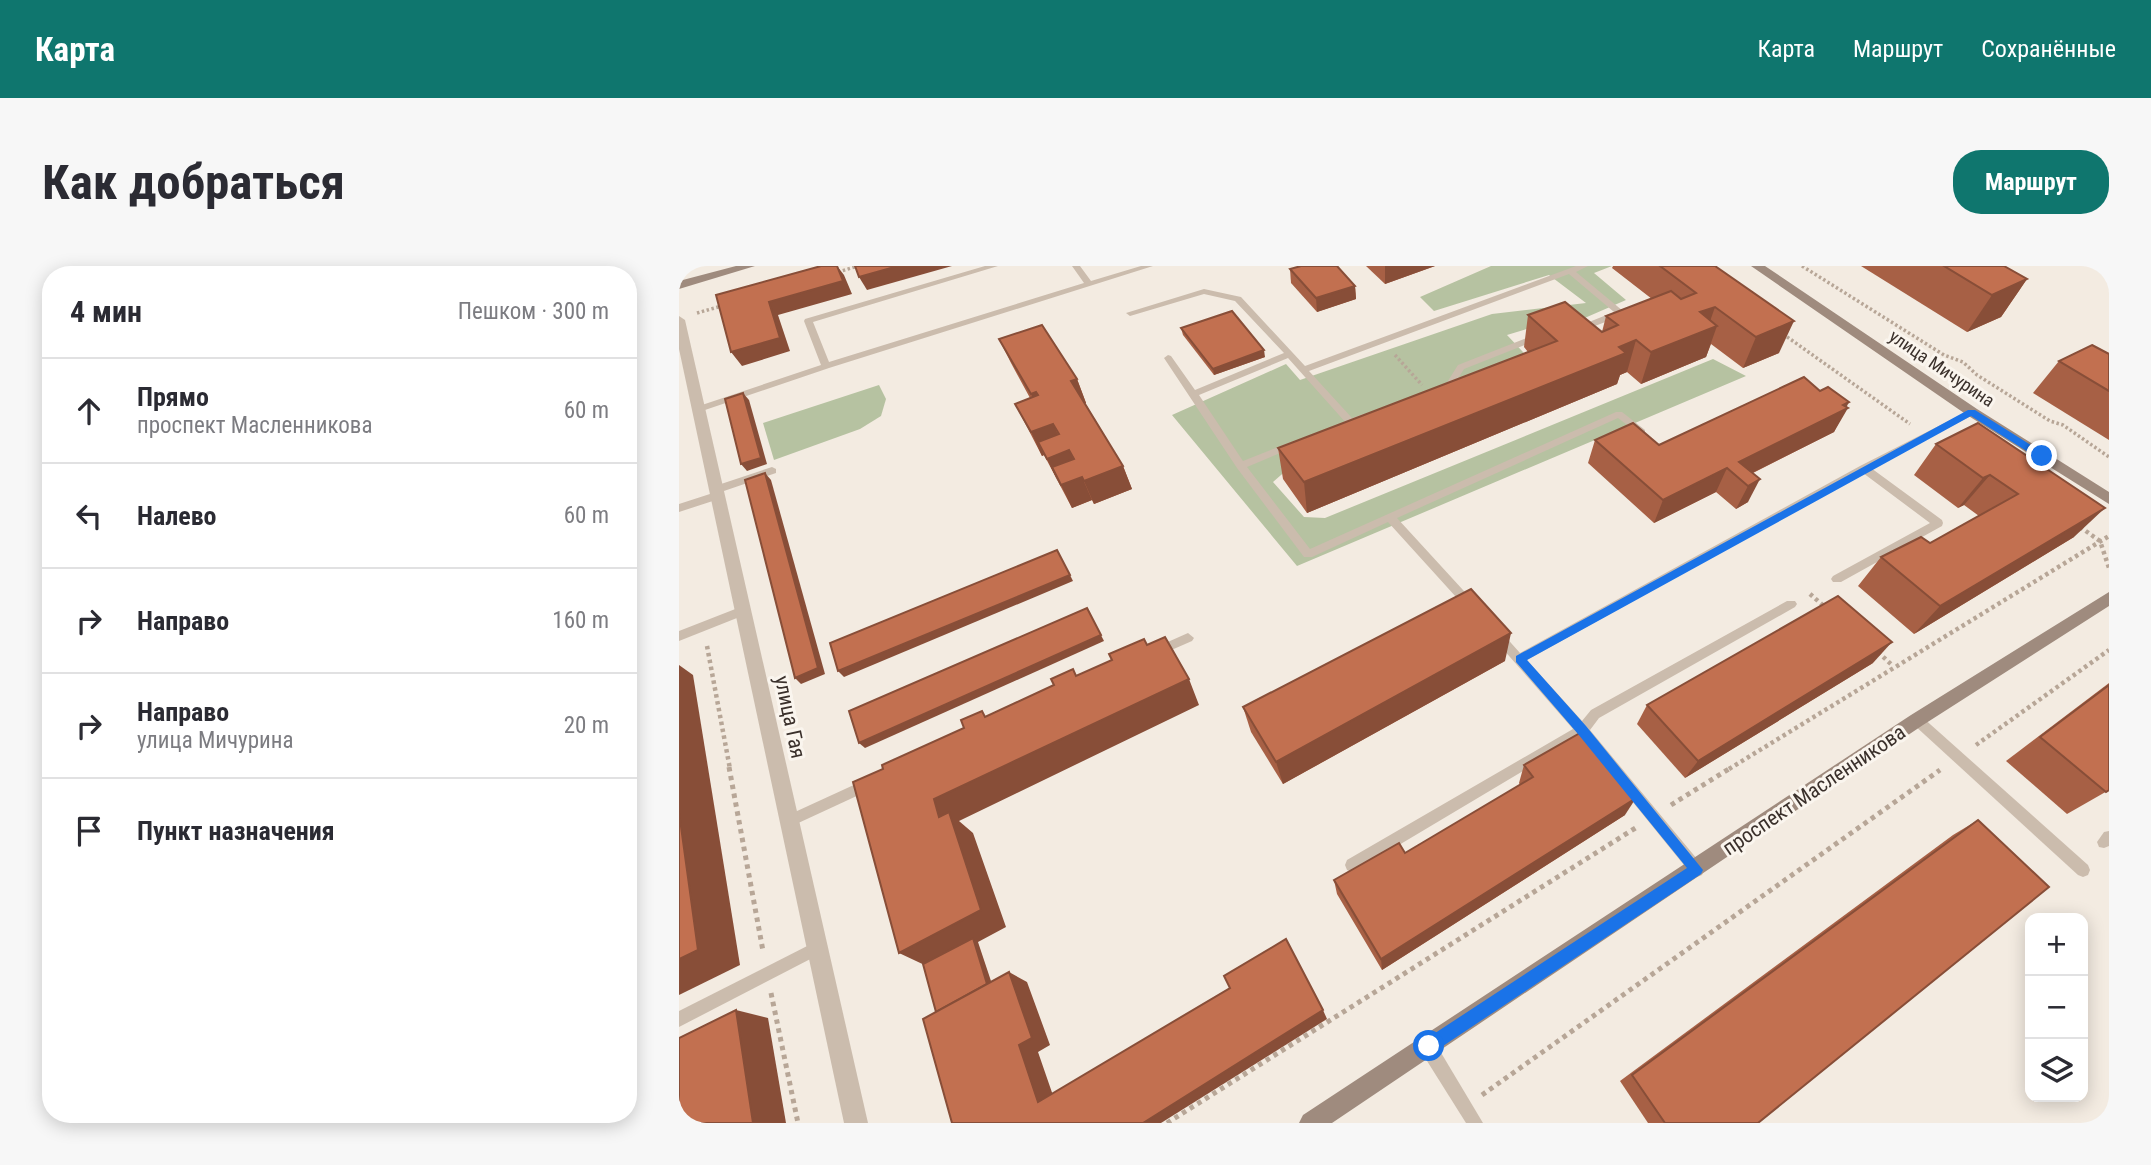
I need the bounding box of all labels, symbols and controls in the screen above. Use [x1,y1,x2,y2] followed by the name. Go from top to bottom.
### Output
[35,30,115,69] text: Карта
[1758,35,1815,63] text: Карта
[1853,35,1943,63] text: Маршрут
[1981,35,2116,63] text: Сохранённые
[1953,150,2109,214] button: Маршрут
[42,154,345,211] text: Как добраться
[70,294,142,329] text: 4 мин
[458,298,609,325] text: Пешком · 300 m
[1885,325,1999,411] street label: улица Мичурина
[137,382,209,412] text: Прямо
[70,392,108,430] icon: ahead
[564,397,609,424] text: 60 m
[137,412,372,439] text: проспект Масленникова
[2026,440,2057,471] route end
[70,497,108,535] icon: left
[137,501,217,531] text: Налево
[564,502,609,529] text: 60 m
[70,602,108,640] icon: right
[137,606,229,636] text: Направо
[552,607,609,634] text: 160 m
[770,673,810,761] street label: улица Гая
[137,697,229,727] text: Направо
[70,707,108,745] icon: right
[564,712,609,739] text: 20 m
[1718,720,1910,860] street label: проспект Масленникова
[137,727,293,754] text: улица Мичурина
[70,812,108,850] icon: arrive
[137,816,335,846] text: Пункт назначения
[2025,913,2088,1102] map controls
[2025,913,2088,976] button: +
[2025,976,2088,1039] button: −
[1413,1030,1444,1061] route start
[2025,1039,2088,1102] button: layers

